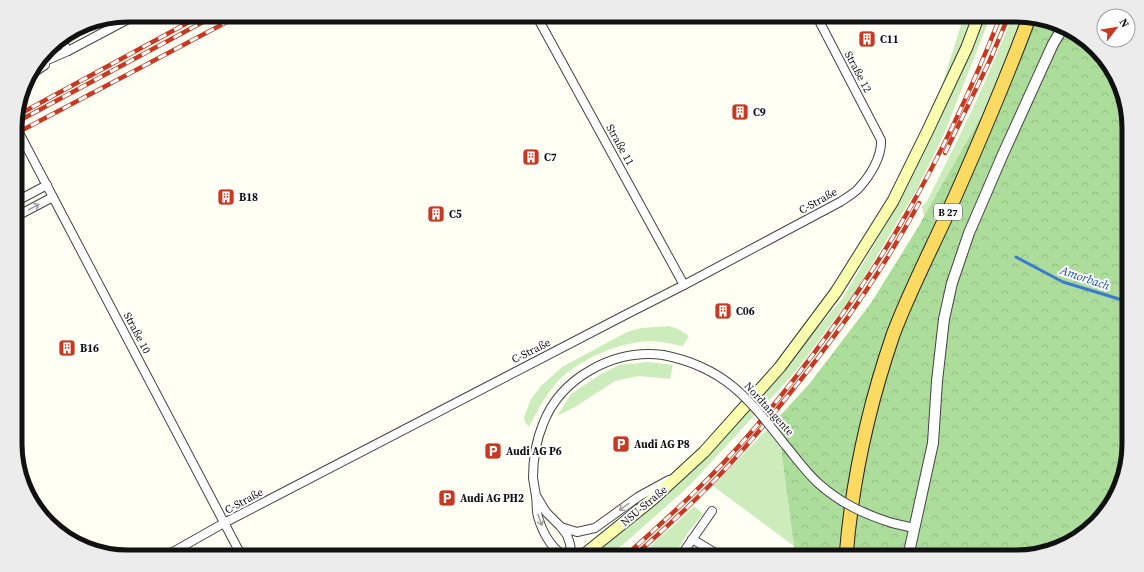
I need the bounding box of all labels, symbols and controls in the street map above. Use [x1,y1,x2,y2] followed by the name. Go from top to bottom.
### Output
[1096,8,1136,48] north arrow
[1116,16,1133,30] text: N
[857,29,877,49] building icon: C11
[880,32,899,47] place label: C11
[841,49,875,96] street label: Straße 12
[730,102,750,122] building icon: C9
[753,105,766,120] place label: C9
[603,122,637,168] street label: Straße 11
[521,147,541,167] building icon: C7
[544,150,557,165] place label: C7
[796,184,840,218] street label: C-Straße
[216,187,236,207] building icon: B18
[239,190,258,205] place label: B18
[28,203,40,210] one-way arrow
[426,204,446,224] building icon: C5
[934,204,962,220] road number: B 27
[449,207,462,222] place label: C5
[1057,262,1112,294] water label: Amorbach
[713,301,733,321] building icon: C06
[736,304,755,319] place label: C06
[120,310,154,357] street label: Straße 10
[509,335,553,367] street label: C-Straße
[57,338,77,358] building icon: B16
[80,341,99,356] place label: B16
[741,379,797,439] street label: Nordtangente
[611,434,631,454] parking icon: Audi AG P8
[634,437,690,452] place label: Audi AG P8
[483,441,503,461] parking icon: Audi AG P6
[506,444,562,459] place label: Audi AG P6
[618,482,671,530] street label: NSU-Straße
[222,484,266,517] street label: C-Straße
[437,488,457,508] parking icon: Audi AG PH2
[460,491,524,506] place label: Audi AG PH2
[619,503,630,511] one-way arrow
[537,514,544,527] one-way arrow

